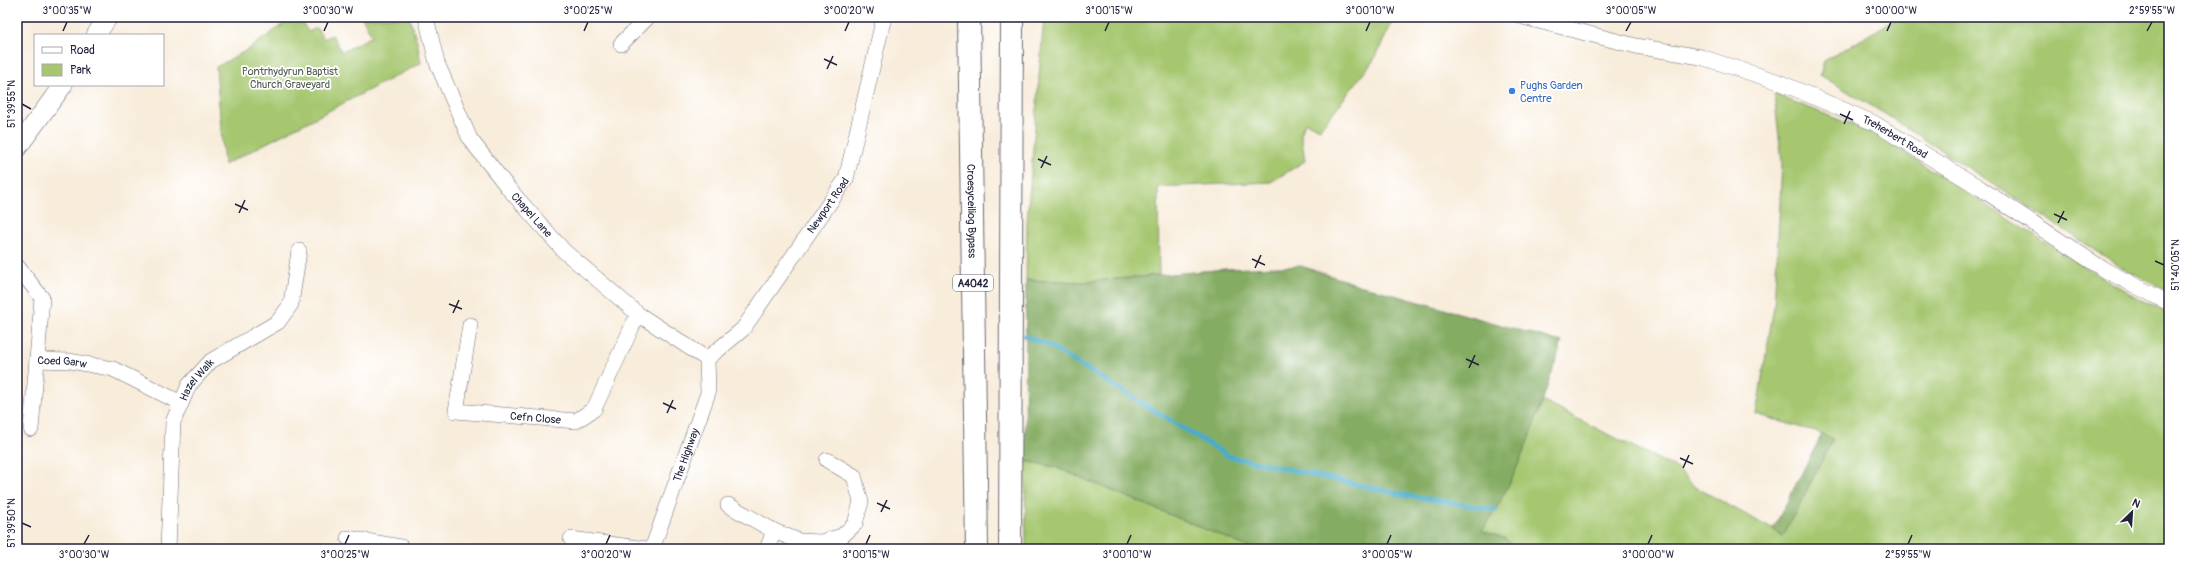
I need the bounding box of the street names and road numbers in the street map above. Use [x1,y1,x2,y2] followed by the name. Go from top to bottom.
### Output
[1860,113,1930,161] street label: Treherbert Road
[964,164,979,258] street label: Croesyceiliog Bypass
[805,175,852,236] street label: Newport Road
[508,190,555,241] street label: Chapel Lane
[953,275,993,291] road number: A4042
[37,354,88,371] street label: Coed Garw
[177,356,217,403] street label: Hazel Walk
[510,410,562,427] street label: Cefn Close
[671,426,702,484] street label: The Highway

